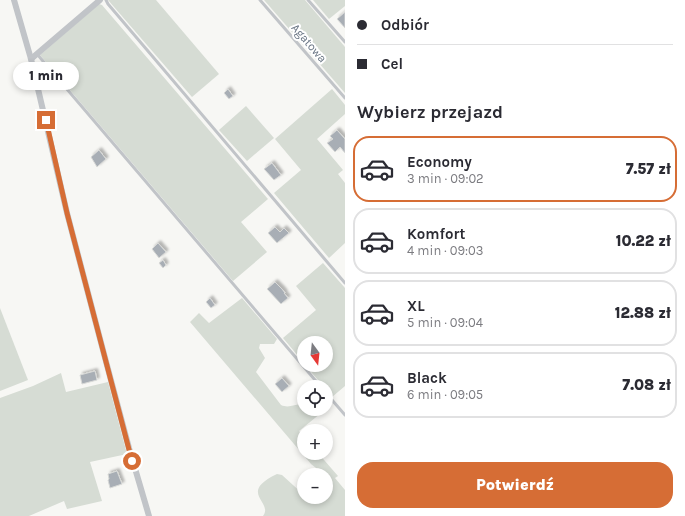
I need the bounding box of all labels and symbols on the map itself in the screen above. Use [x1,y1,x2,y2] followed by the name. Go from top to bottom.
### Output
[288,21,330,65] street label: Agatowa
[13,62,79,90] callout: 1 min
[37,111,55,129] route end
[297,336,333,372] north arrow
[123,452,141,470] route start

